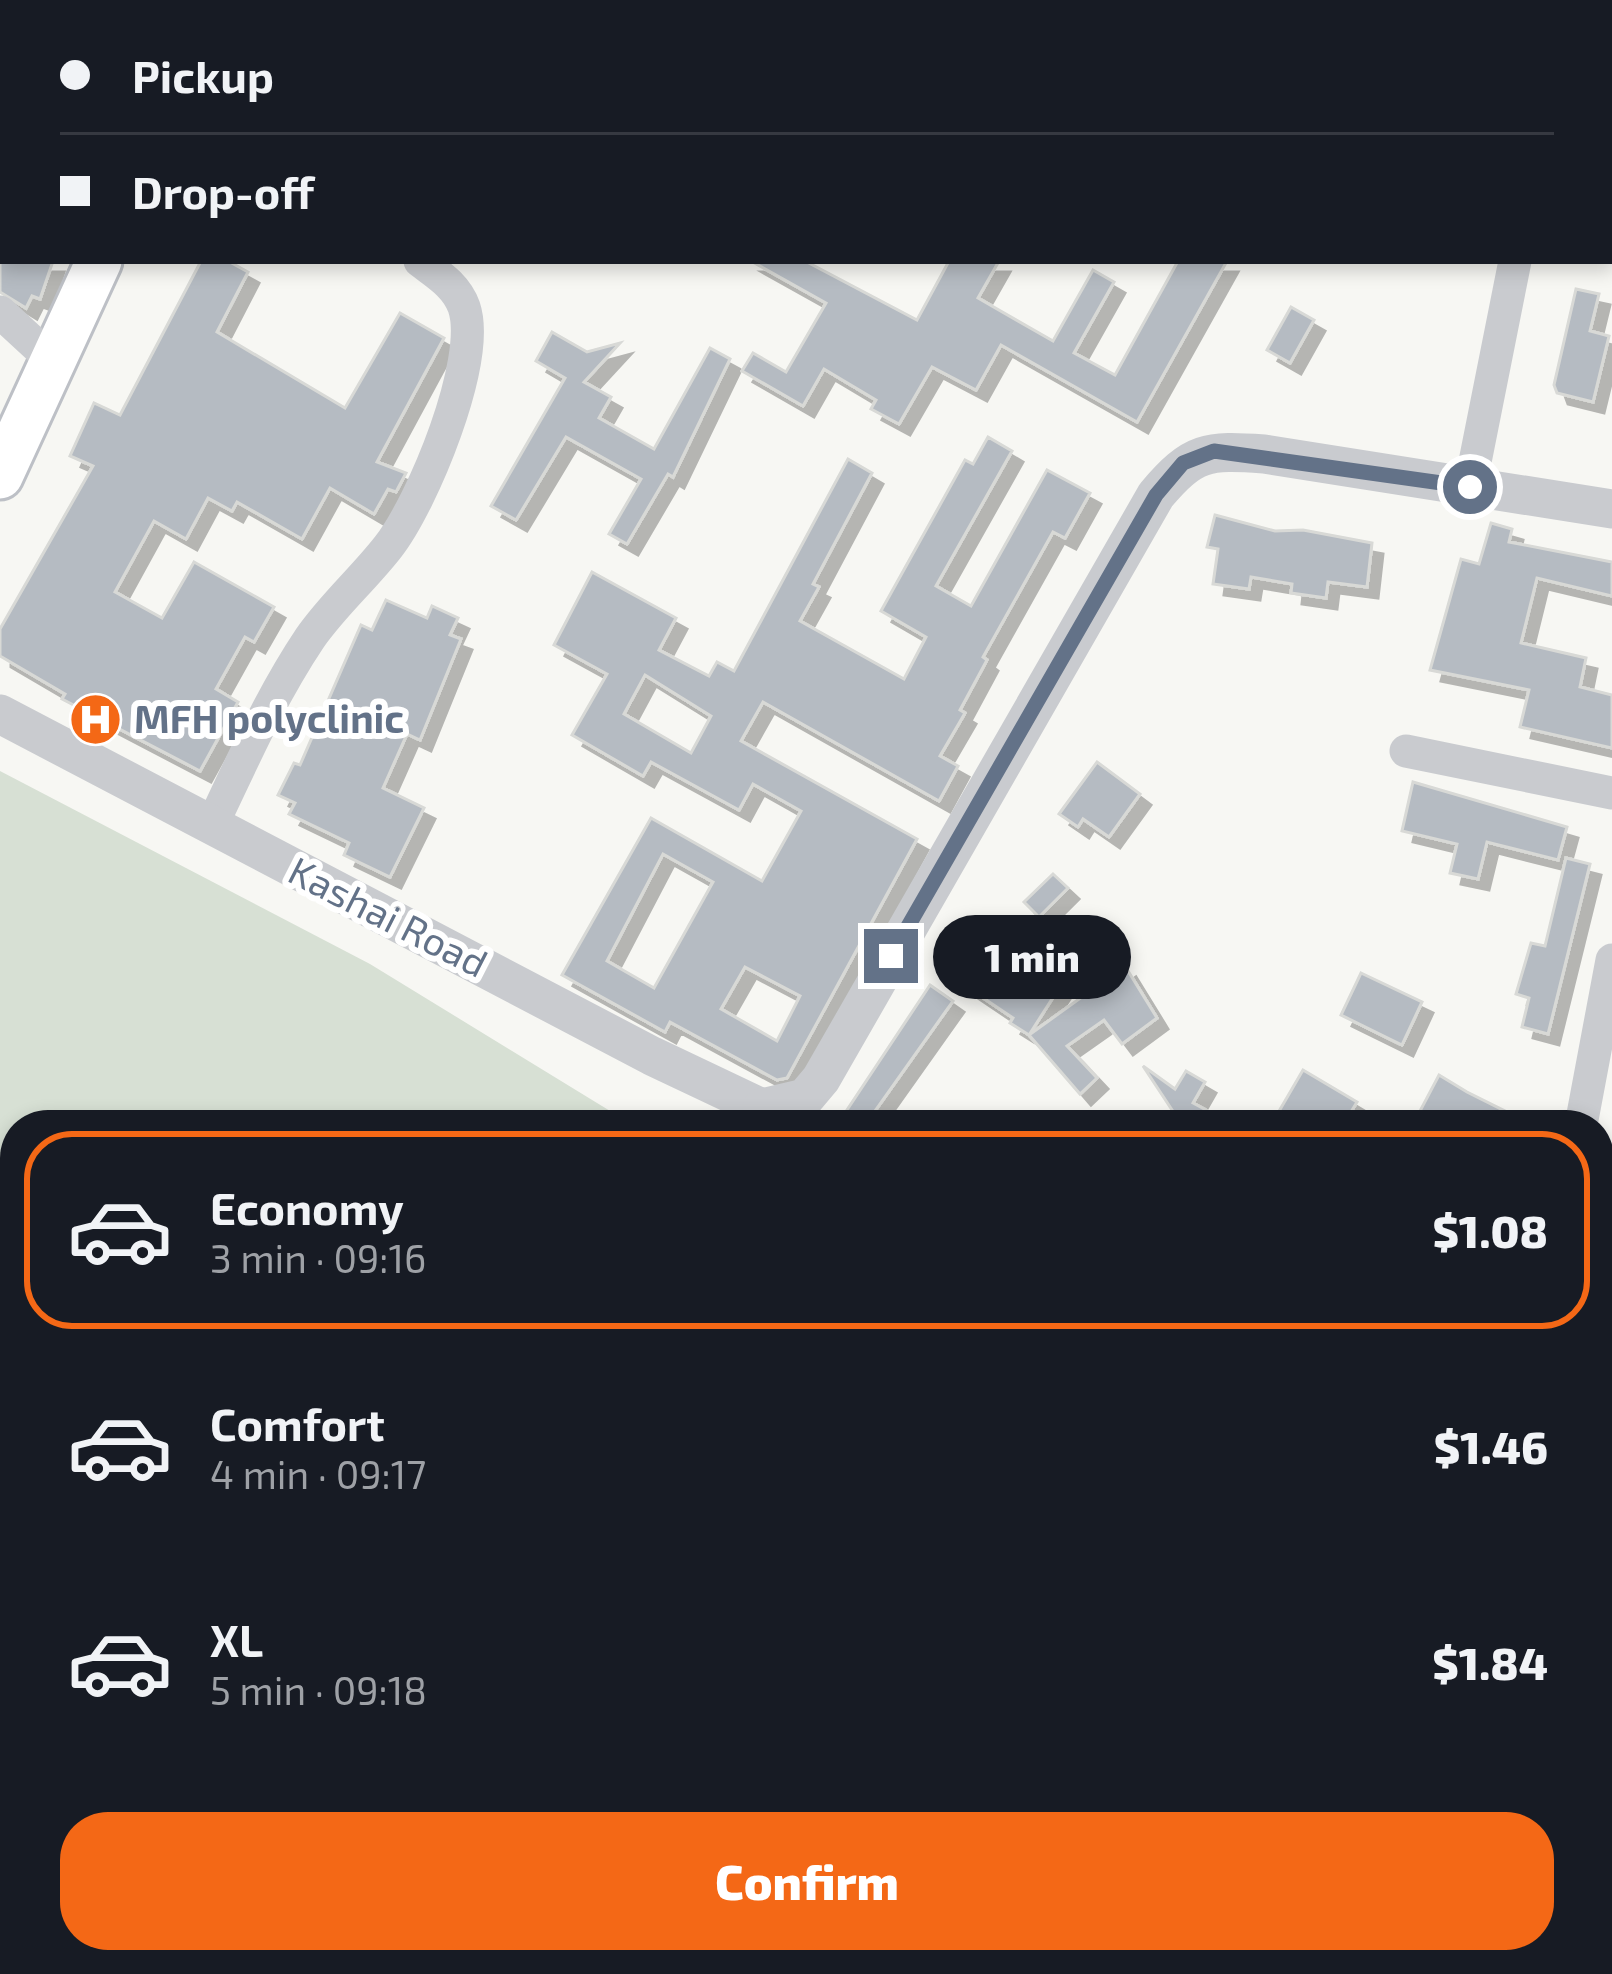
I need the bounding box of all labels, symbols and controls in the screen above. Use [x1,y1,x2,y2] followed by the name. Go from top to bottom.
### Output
[132,48,274,102] text: Pickup
[132,164,314,218] text: Drop-off
[1443,460,1497,514] route start
[67,691,123,747] hospital icon: MFH polyclinic
[134,694,404,742] place label: MFH polyclinic
[282,846,496,986] street label: Kashai Road
[933,914,1131,998] callout: 1 min
[864,929,918,983] route end
[984,933,1080,980] text: 1 min
[66,1176,174,1284] icon: car
[210,1180,404,1234] text: Economy
[1432,1203,1548,1257] text: $1.08
[210,1234,426,1281] text: 3 min · 09:16
[66,1392,174,1500] icon: car
[210,1396,385,1450] text: Comfort
[1434,1419,1548,1473] text: $1.46
[210,1450,426,1497] text: 4 min · 09:17
[66,1608,174,1716] icon: car
[210,1612,263,1666] text: XL
[1432,1635,1548,1689] text: $1.84
[210,1666,427,1713] text: 5 min · 09:18
[60,1812,1554,1950] button: Confirm

